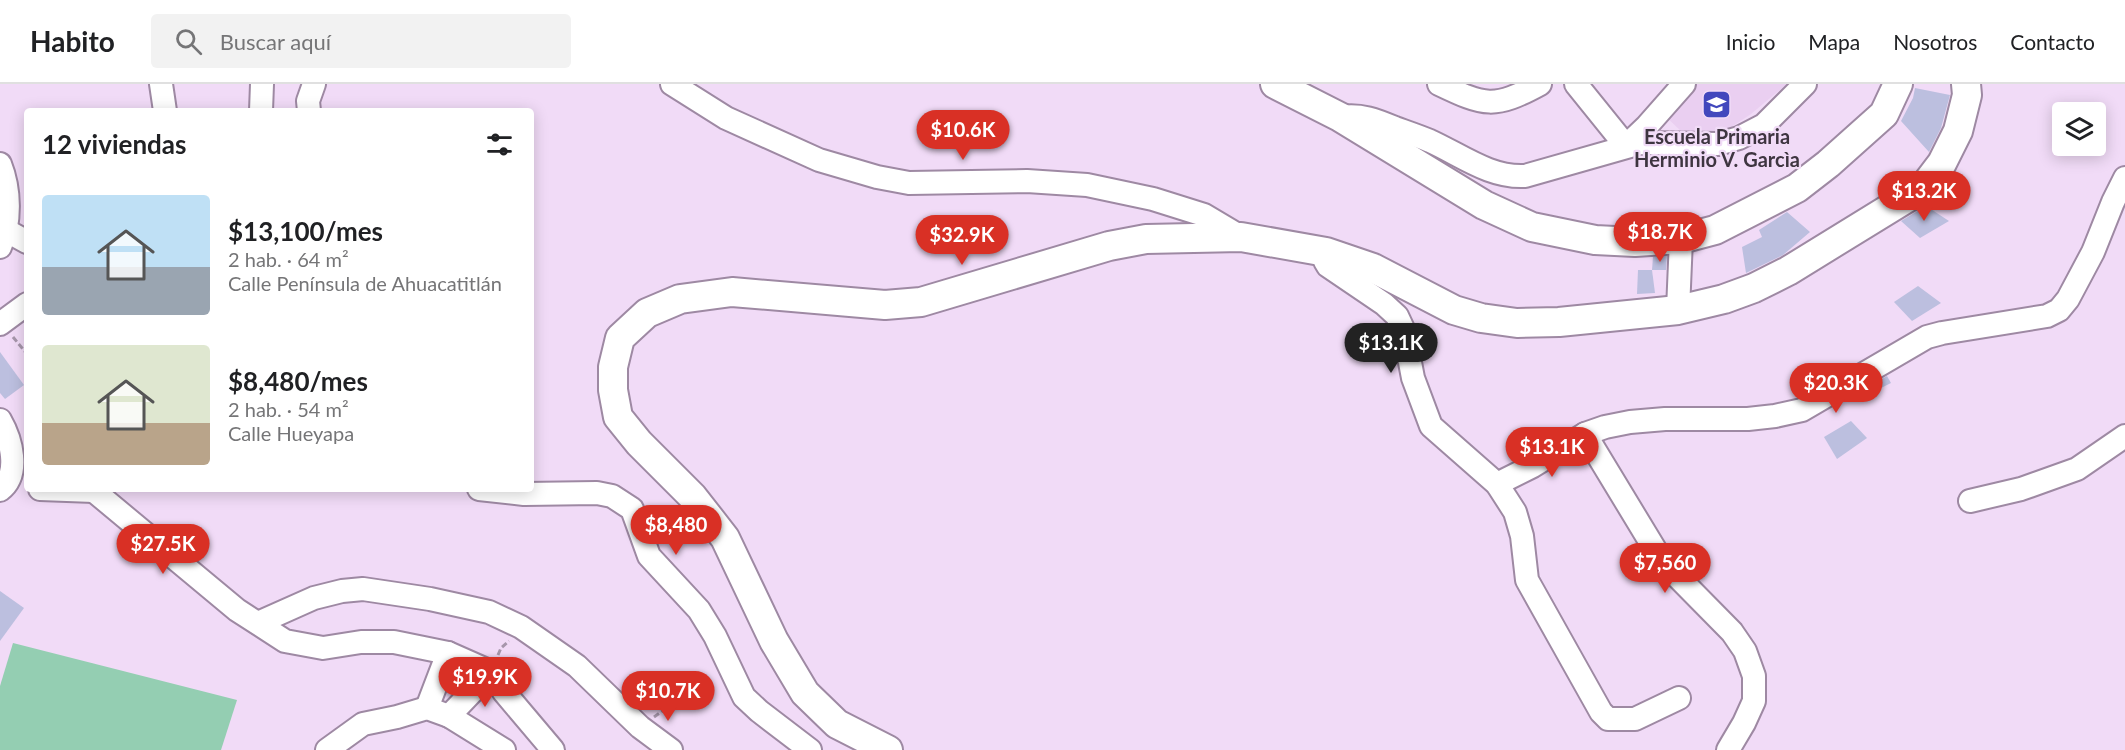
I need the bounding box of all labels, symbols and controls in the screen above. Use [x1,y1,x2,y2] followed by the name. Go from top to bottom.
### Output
[151,14,571,68] search box
[30,24,115,58] text: Habito
[172,25,205,58] icon: search
[220,28,331,55] text: Buscar aquí
[1726,29,1775,54] text: Inicio
[1808,29,1860,54] text: Mapa
[1893,29,1977,54] text: Nosotros
[2010,29,2095,54] text: Contacto
[1701,89,1733,121] school or university icon: Escuela Primaria Herminio V. Garcìa
[2052,102,2106,156] map controls
[2052,102,2106,156] button: layers
[914,110,1012,161] pin: $10.6K
[931,117,995,141] text: $10.6K
[1634,124,1800,171] place label: Escuela Primaria Herminio V. Garcìa
[42,128,186,160] text: 12 viviendas
[483,128,516,161] icon: filters
[1875,171,1973,222] pin: $13.2K
[1892,178,1956,202] text: $13.2K
[1611,212,1709,263] pin: $18.7K
[228,215,383,247] text: $13,100/mes
[913,215,1011,266] pin: $32.9K
[90,219,162,291] icon: home
[1628,219,1692,243] text: $18.7K
[930,222,994,246] text: $32.9K
[228,247,349,271] text: 2 hab. · 64 m²
[228,271,502,295] text: Calle Península de Ahuacatitlán
[1342,323,1440,374] pin: $13.1K
[1359,330,1423,354] text: $13.1K
[1787,363,1885,414] pin: $20.3K
[228,365,368,397] text: $8,480/mes
[90,369,162,441] icon: home
[1804,370,1868,394] text: $20.3K
[228,397,349,421] text: 2 hab. · 54 m²
[228,421,354,445] text: Calle Hueyapa
[1503,427,1601,478] pin: $13.1K
[1520,434,1584,458] text: $13.1K
[627,505,725,556] pin: $8,480
[645,512,707,536] text: $8,480
[114,524,212,575] pin: $27.5K
[131,531,195,555] text: $27.5K
[1616,543,1714,594] pin: $7,560
[1634,550,1696,574] text: $7,560
[436,657,534,708] pin: $19.9K
[453,664,517,688] text: $19.9K
[619,671,717,722] pin: $10.7K
[636,678,700,702] text: $10.7K

